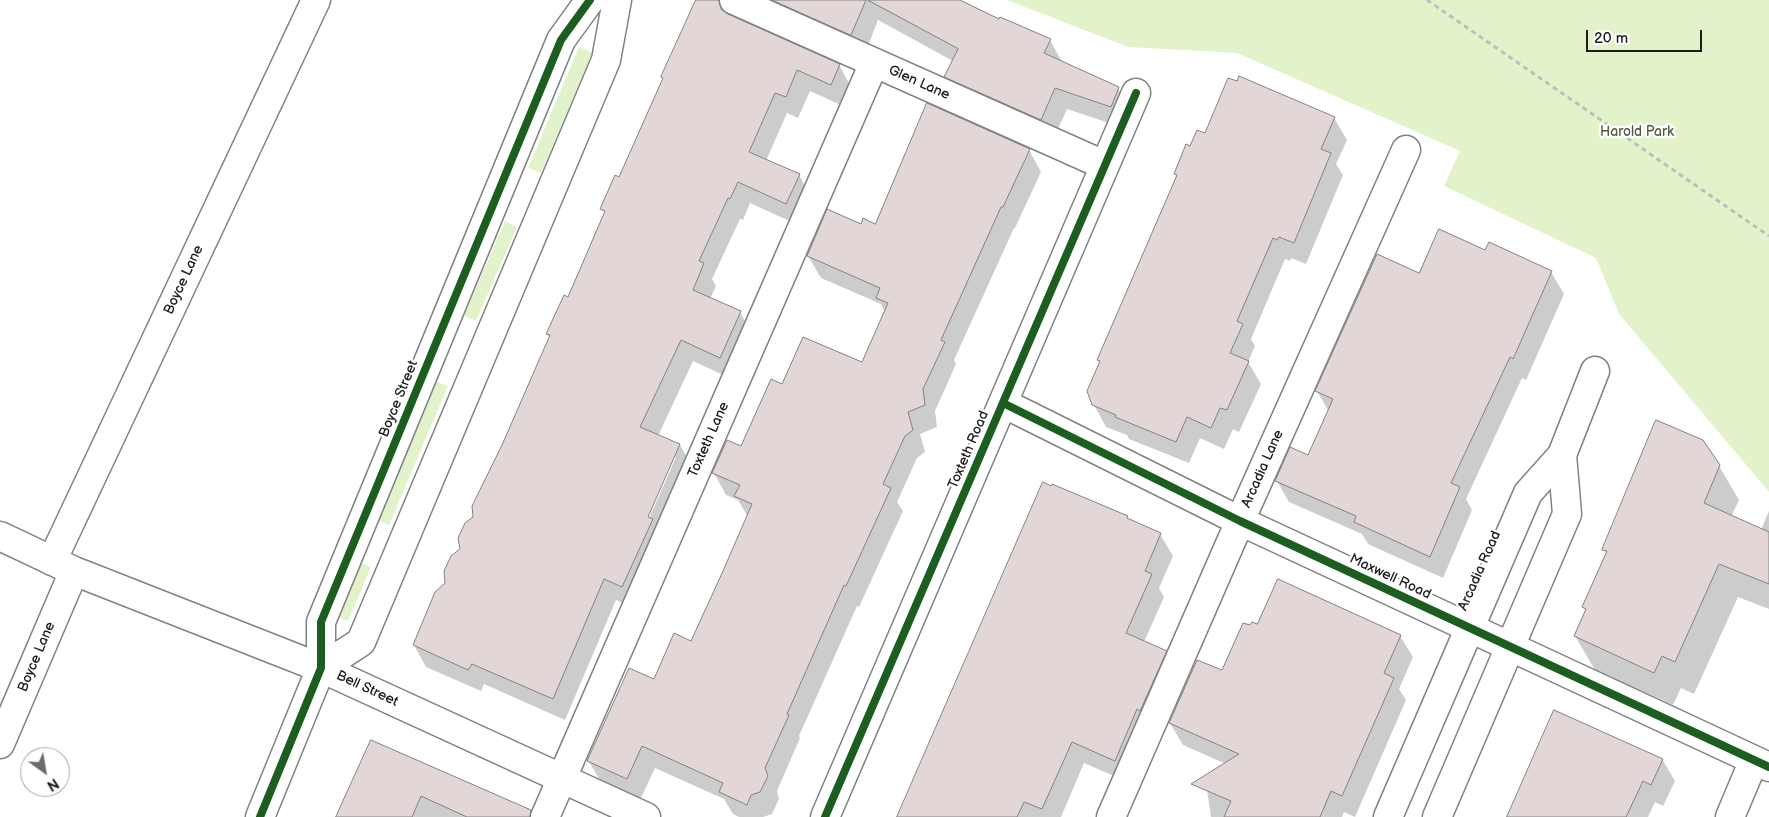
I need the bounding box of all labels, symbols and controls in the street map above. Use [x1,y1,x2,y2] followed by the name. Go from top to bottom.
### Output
[1589,20,1705,52] scale bar
[1594,29,1628,48] text: 20 m
[886,62,952,104] street label: Glen Lane
[1600,124,1674,140] park label: Harold Park
[161,243,207,317] street label: Boyce Lane
[376,358,422,440] street label: Boyce Street
[685,400,733,480] street label: Toxteth Lane
[945,409,993,491] street label: Toxteth Road
[1238,427,1288,511] street label: Arcadia Lane
[1455,529,1505,613] street label: Arcadia Road
[1347,551,1433,603] street label: Maxwell Road
[15,619,59,695] street label: Boyce Lane
[333,667,401,711] street label: Bell Street
[20,747,70,797] north arrow
[44,774,62,794] text: N

